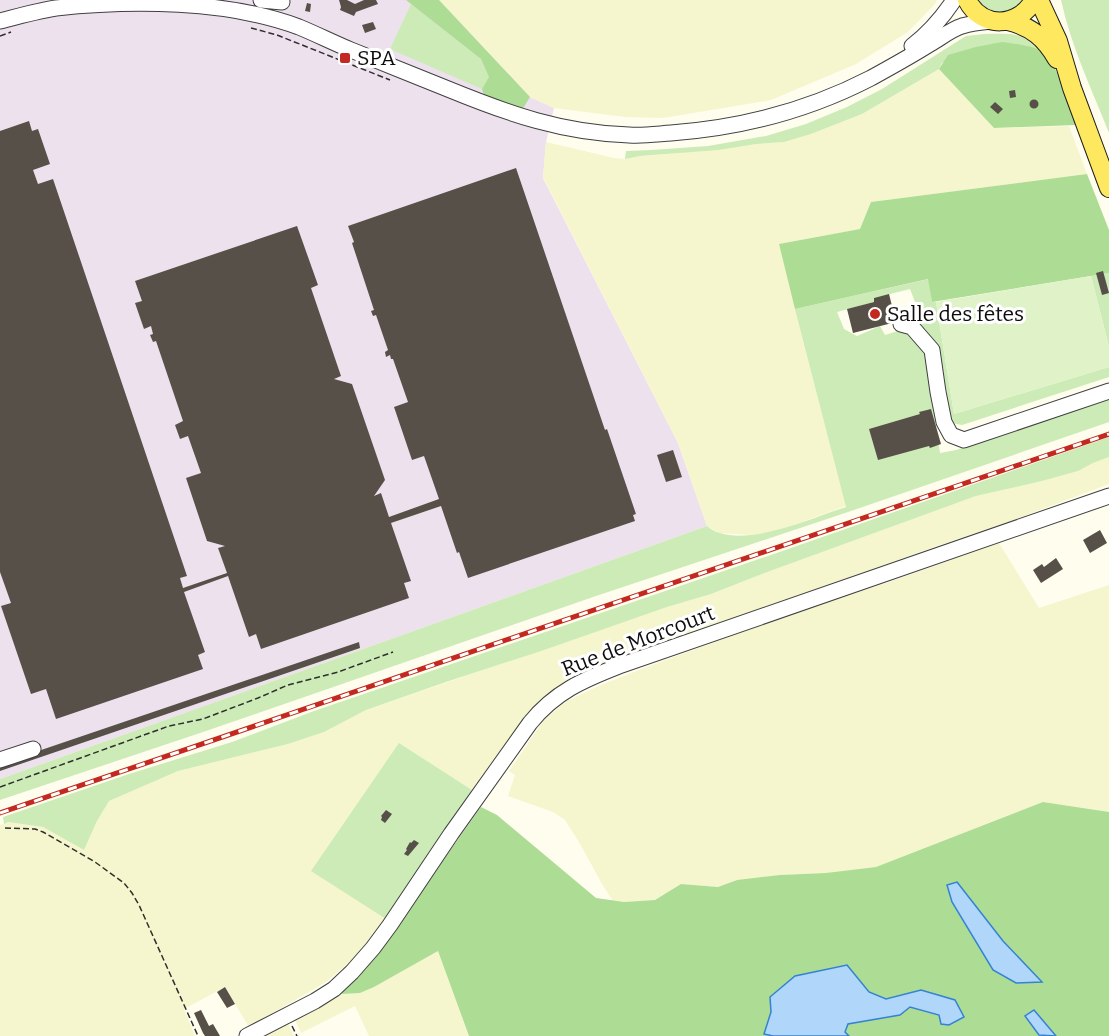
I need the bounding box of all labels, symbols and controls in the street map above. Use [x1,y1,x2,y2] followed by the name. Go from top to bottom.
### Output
[357,45,396,71] place label: SPA
[338,51,352,65] marker: SPA
[887,301,1024,327] place label: Salle des fêtes
[868,307,882,321] marker: Salle des fêtes
[558,600,719,682] street label: Rue de Morcourt

